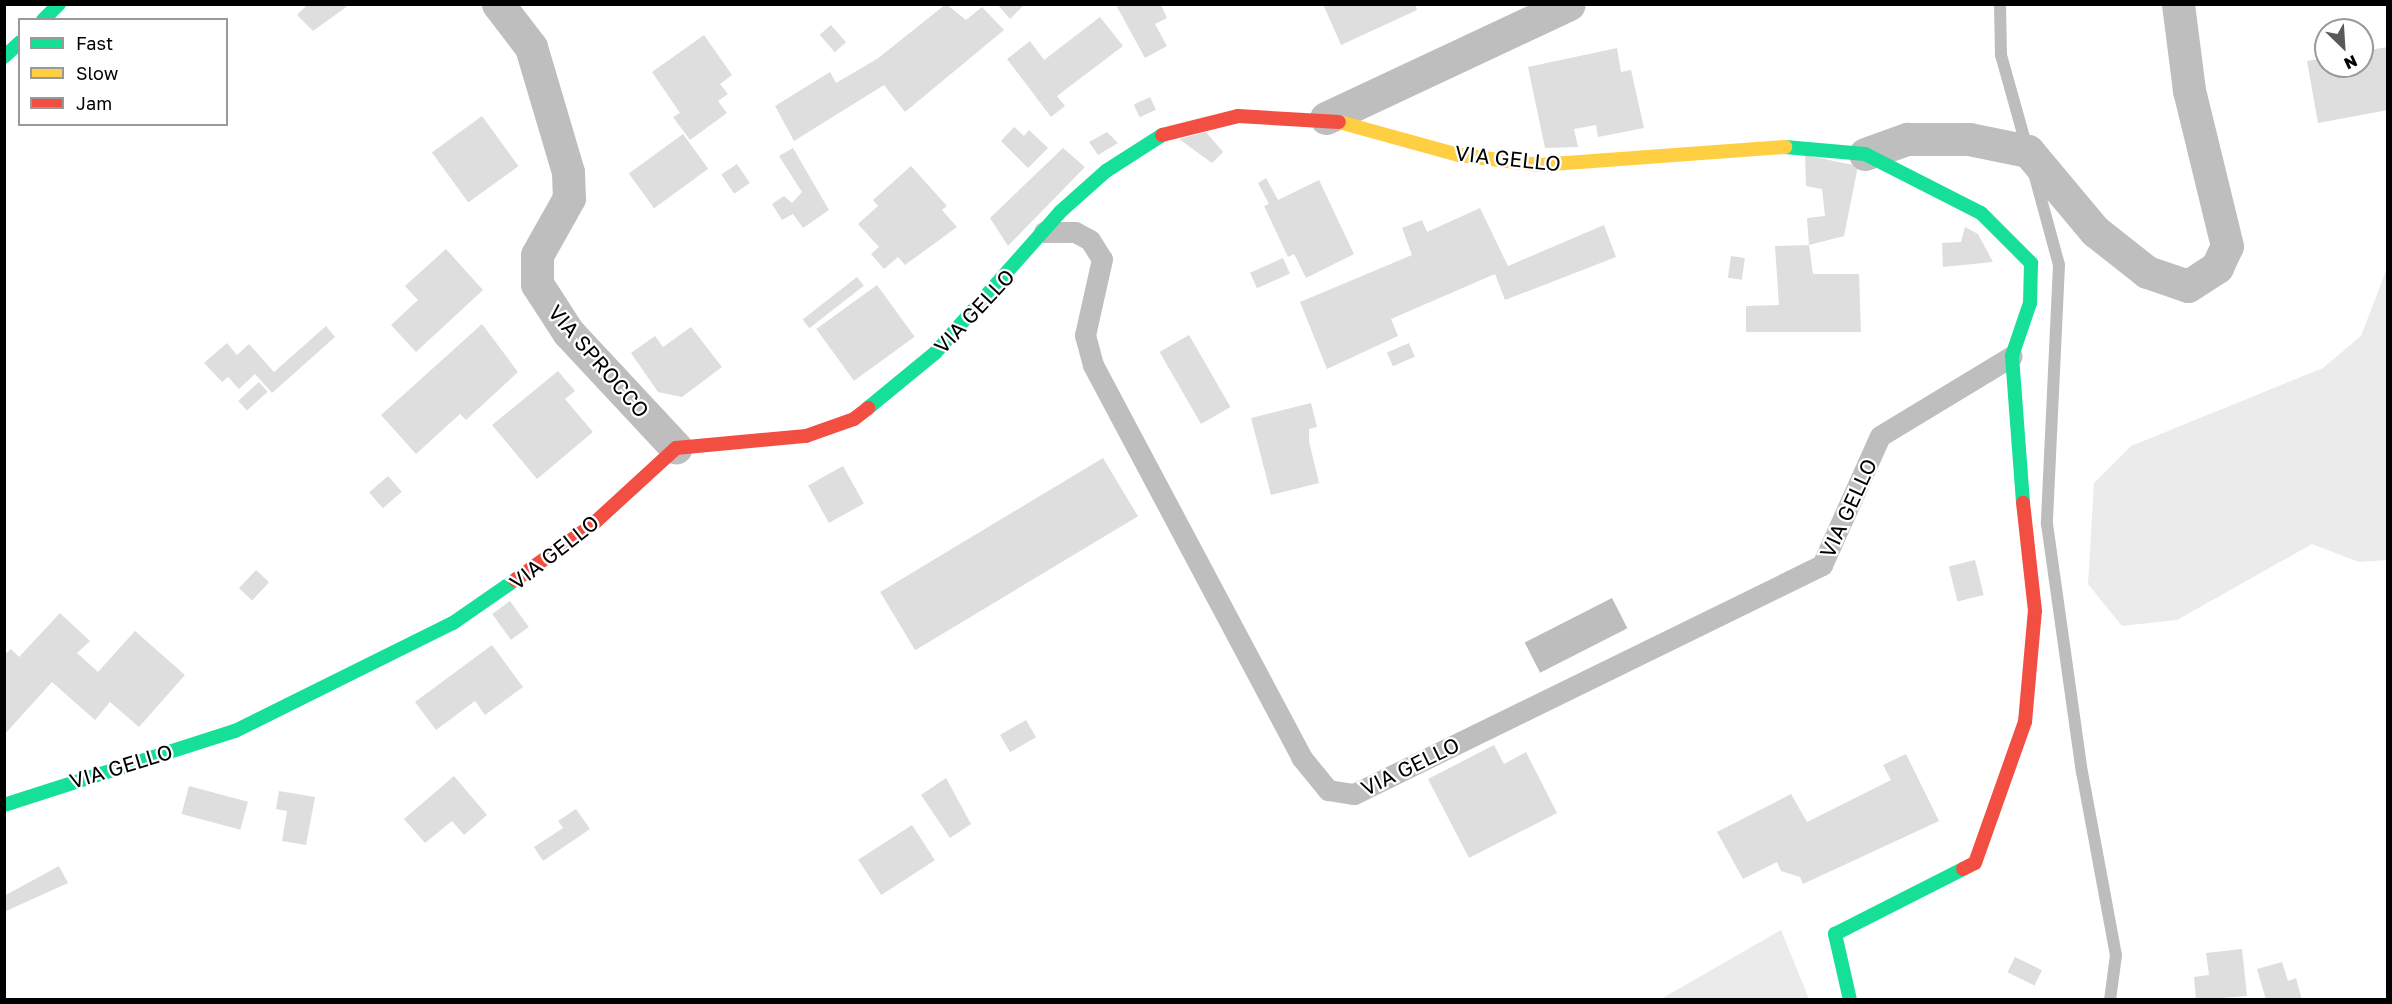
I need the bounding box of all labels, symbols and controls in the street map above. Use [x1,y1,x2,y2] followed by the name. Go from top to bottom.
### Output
[18,18,228,126] legend
[2314,18,2374,78] north arrow
[76,32,113,54] text: Fast
[2341,51,2361,74] text: N
[76,62,118,84] text: Slow
[76,92,112,114] text: Jam
[1454,140,1562,176] street label: VIA GELLO
[929,264,1019,358] street label: VIA GELLO
[543,299,655,423] street label: VIA SPROCCO
[1814,455,1882,561] street label: VIA GELLO
[504,509,604,595] street label: VIA GELLO
[1357,731,1463,801] street label: VIA GELLO
[67,738,175,794] street label: VIA GELLO

